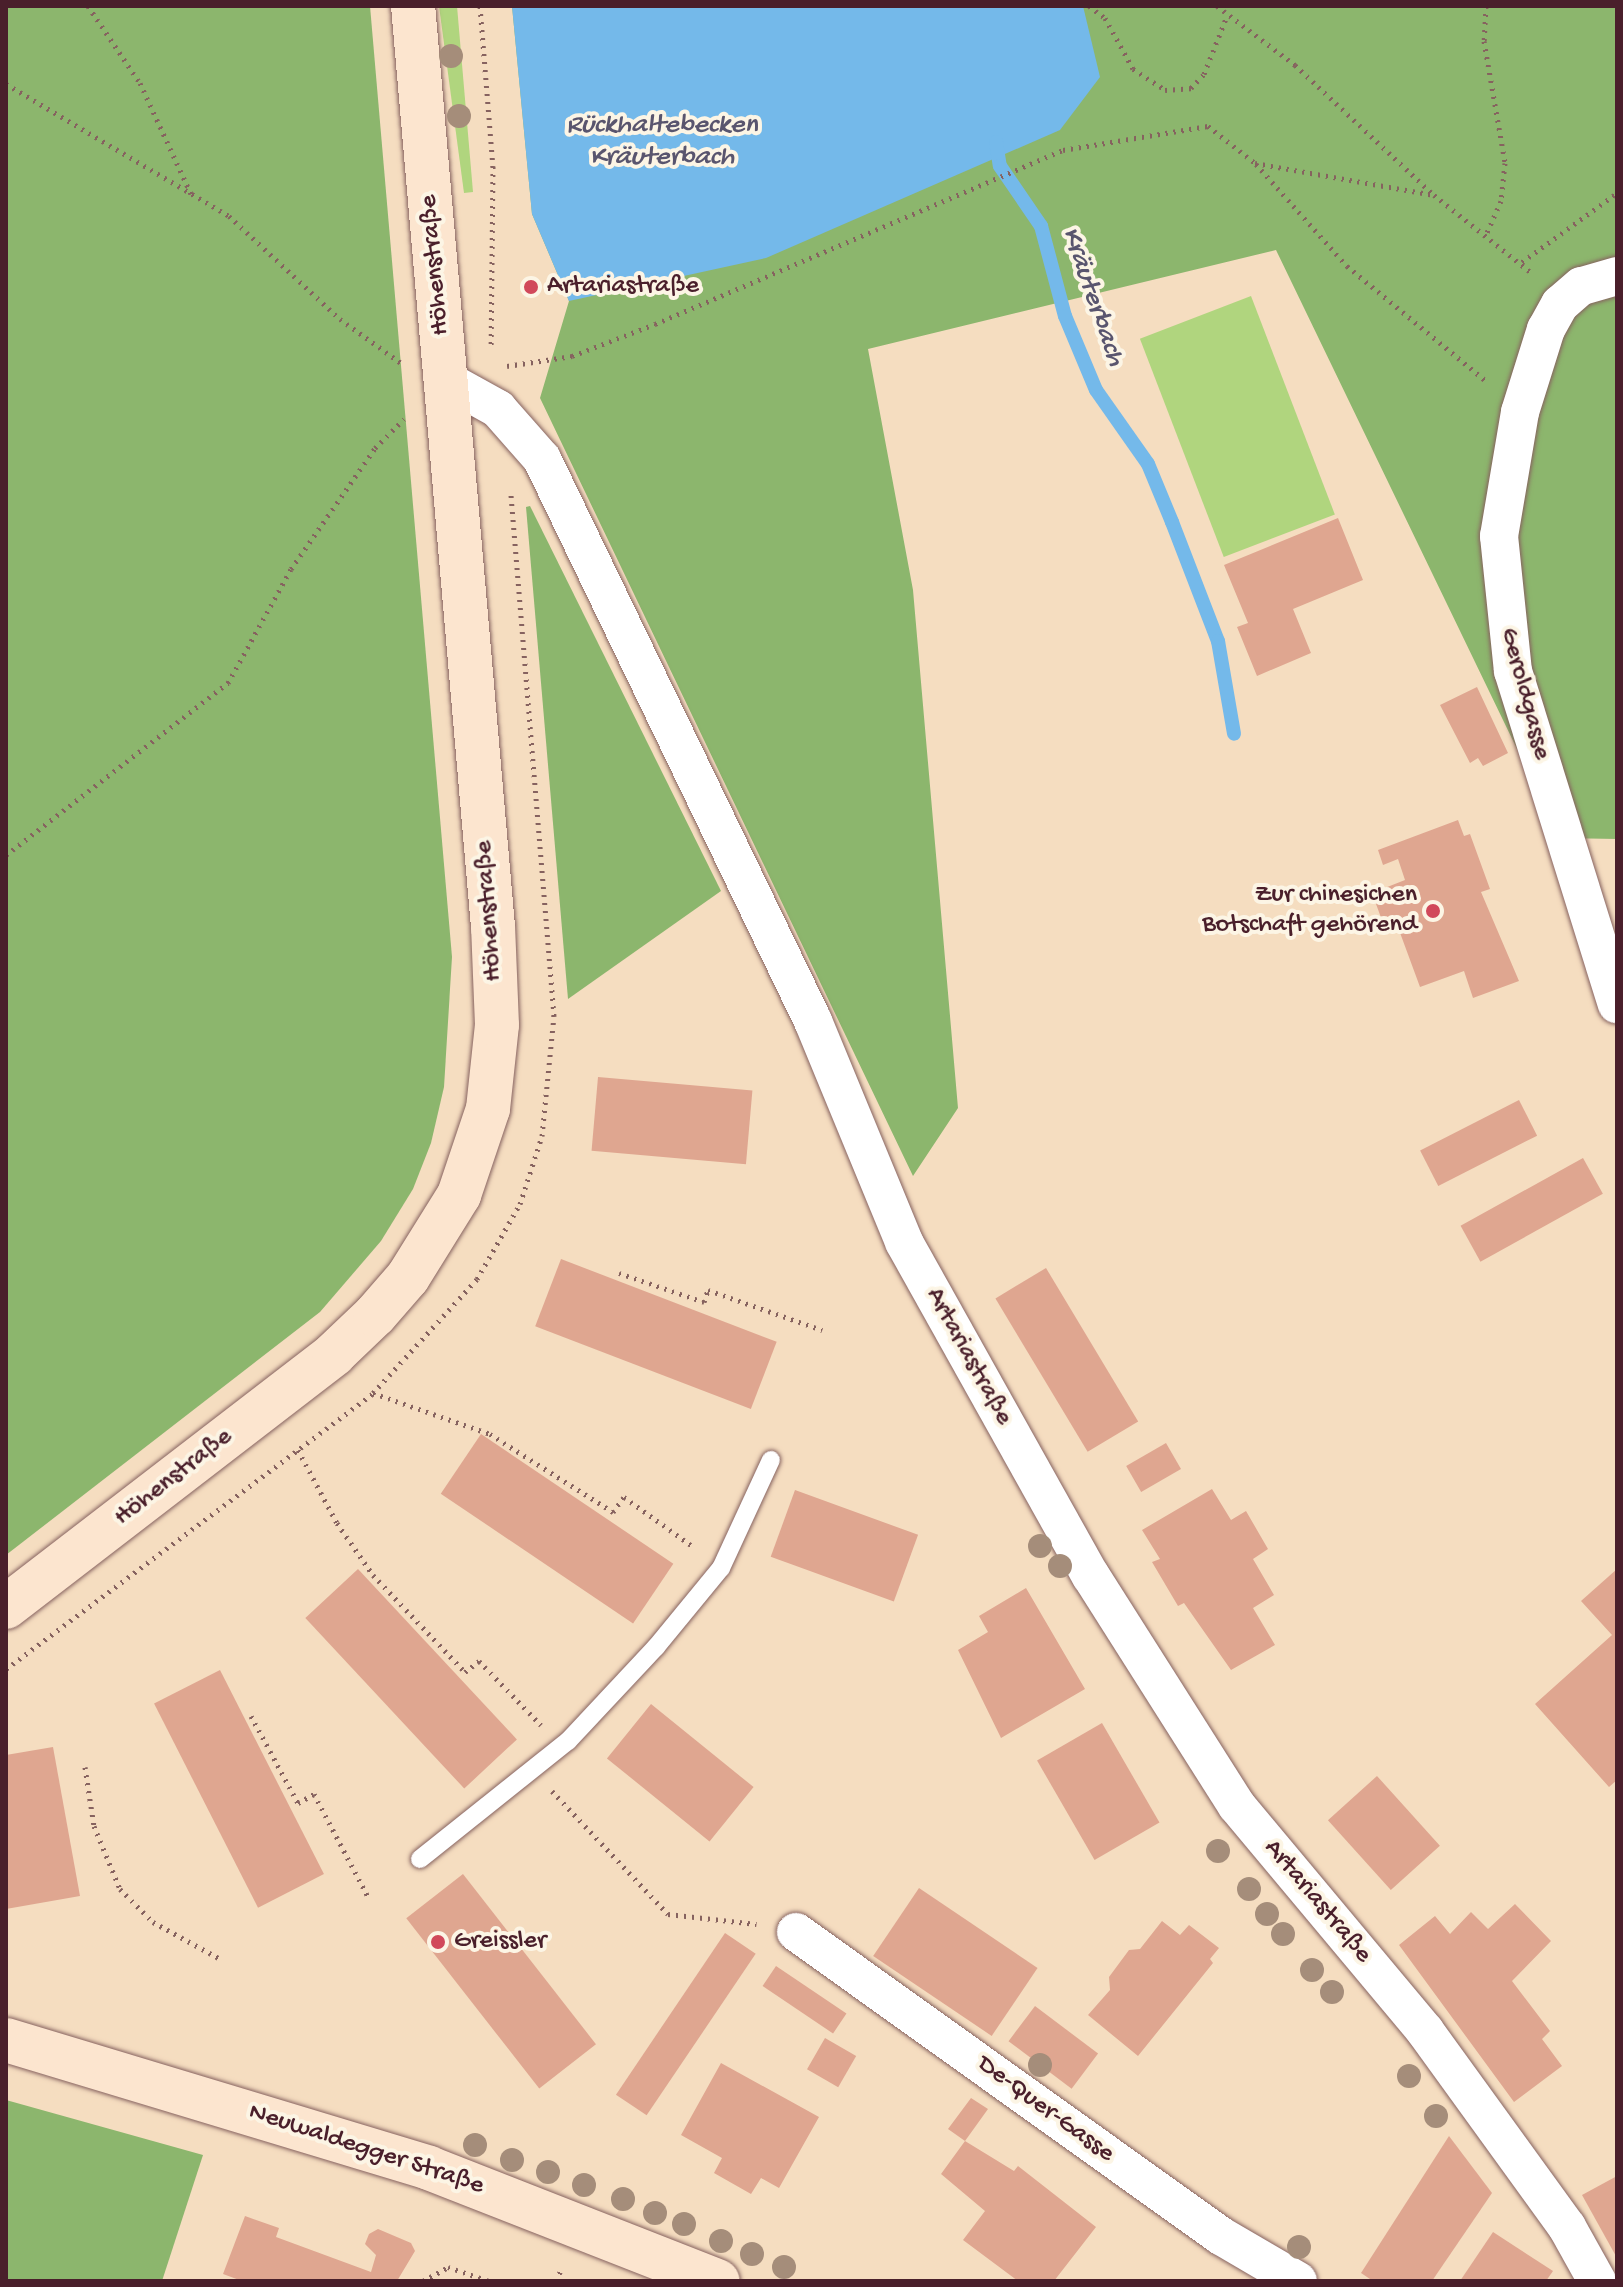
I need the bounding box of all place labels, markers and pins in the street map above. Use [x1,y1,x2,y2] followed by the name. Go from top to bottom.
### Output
[547,271,699,303] place label: Artariastraße
[522,278,540,296] marker: Artariastraße
[1202,880,1417,942] place label: Zur chinesichen Botschaft gehörend
[1424,902,1442,920] marker: Zur chinesichen Botschaft gehörend
[454,1926,546,1958] place label: Greissler
[429,1933,447,1951] marker: Greissler

